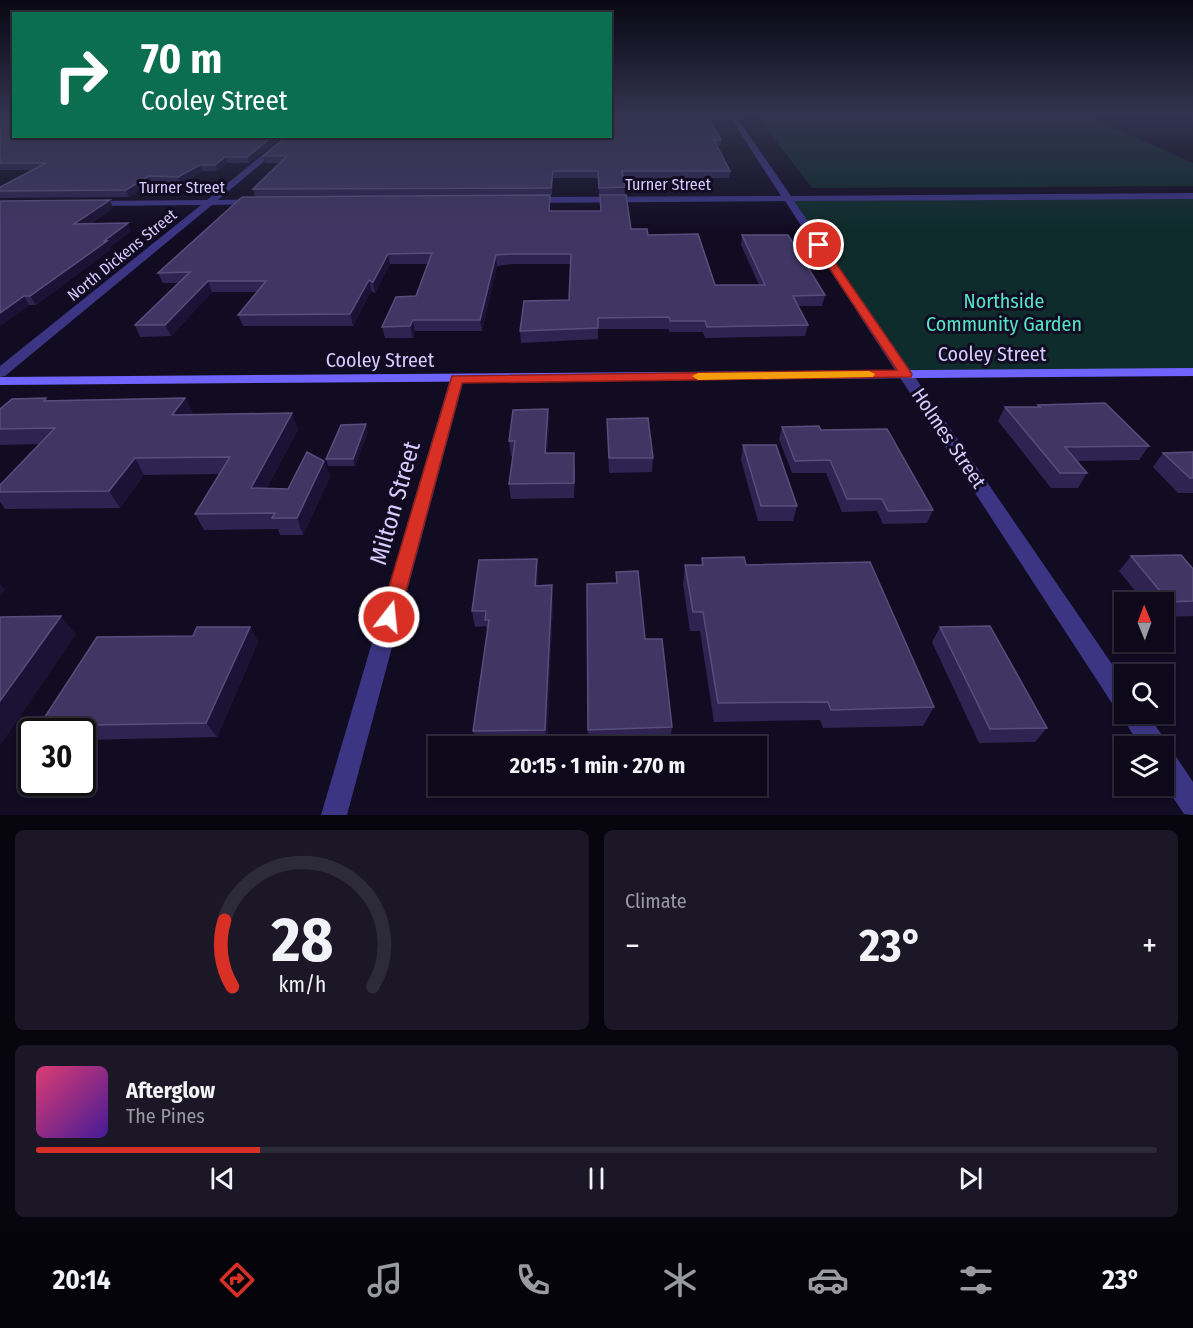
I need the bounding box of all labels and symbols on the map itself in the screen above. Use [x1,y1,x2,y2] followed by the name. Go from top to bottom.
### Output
[625,175,712,194] street label: Turner Street
[139,178,226,197] street label: Turner Street
[64,205,181,305] street label: North Dickens Street
[793,219,844,270] pin
[926,289,1082,336] park label: Northside Community Garden
[938,342,1047,366] street label: Cooley Street
[326,348,435,372] street label: Cooley Street
[907,383,992,493] street label: Holmes Street
[364,438,426,568] street label: Milton Street
[357,585,421,649] position arrow
[1114,592,1174,652] north arrow
[18,718,96,796] speed limit sign: 30

